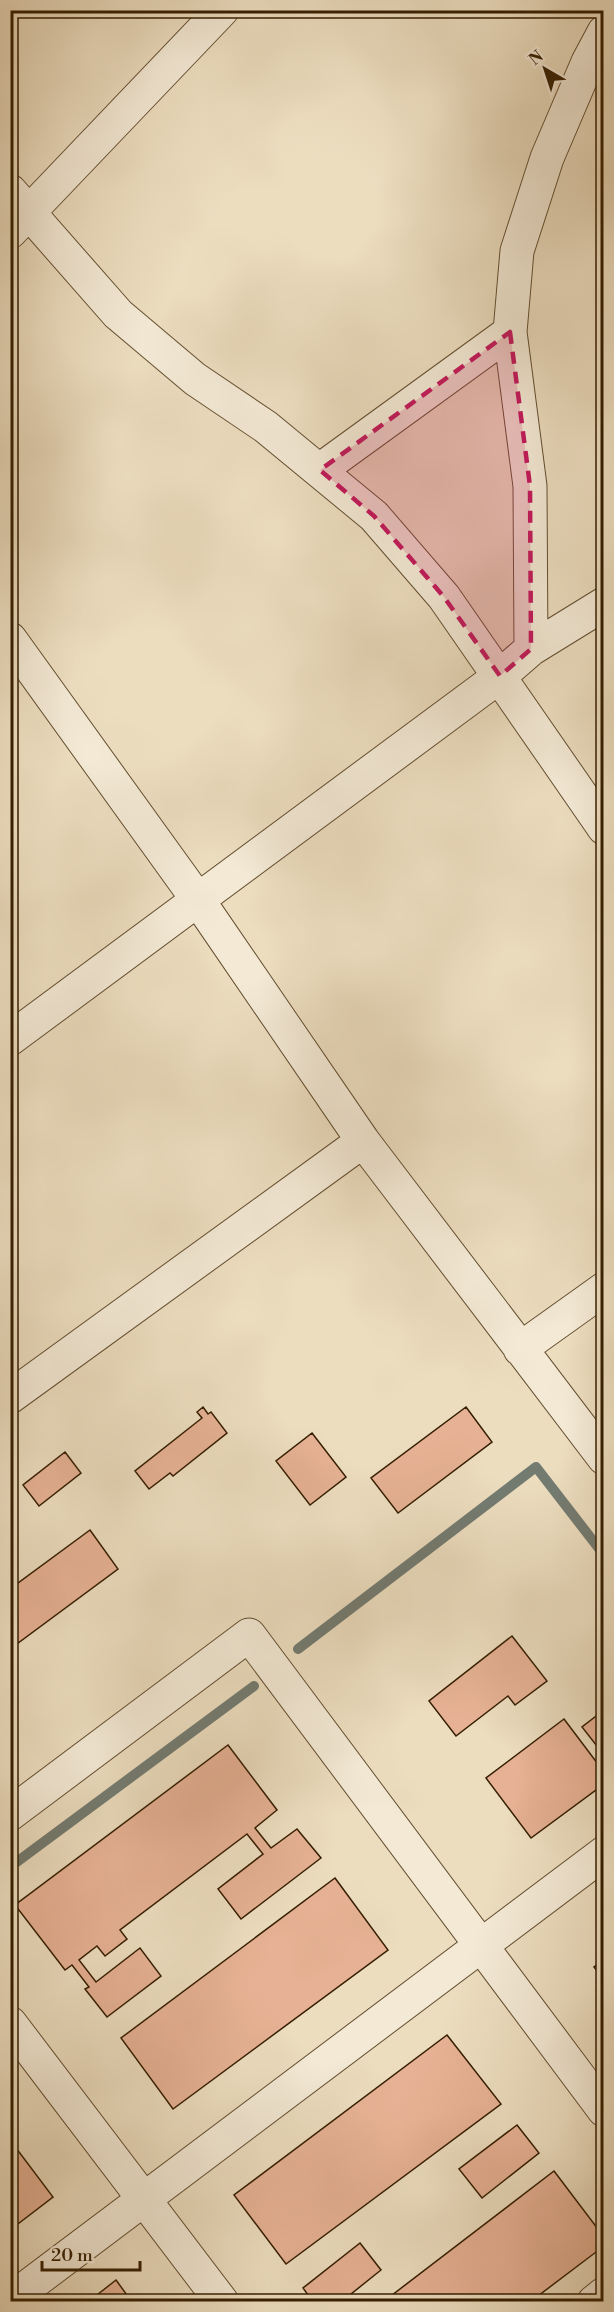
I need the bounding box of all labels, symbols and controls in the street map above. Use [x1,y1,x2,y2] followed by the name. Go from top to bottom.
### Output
[515,39,575,99] north arrow
[525,46,548,70] text: N
[42,2234,140,2272] scale bar
[51,2244,93,2267] text: 20 m

